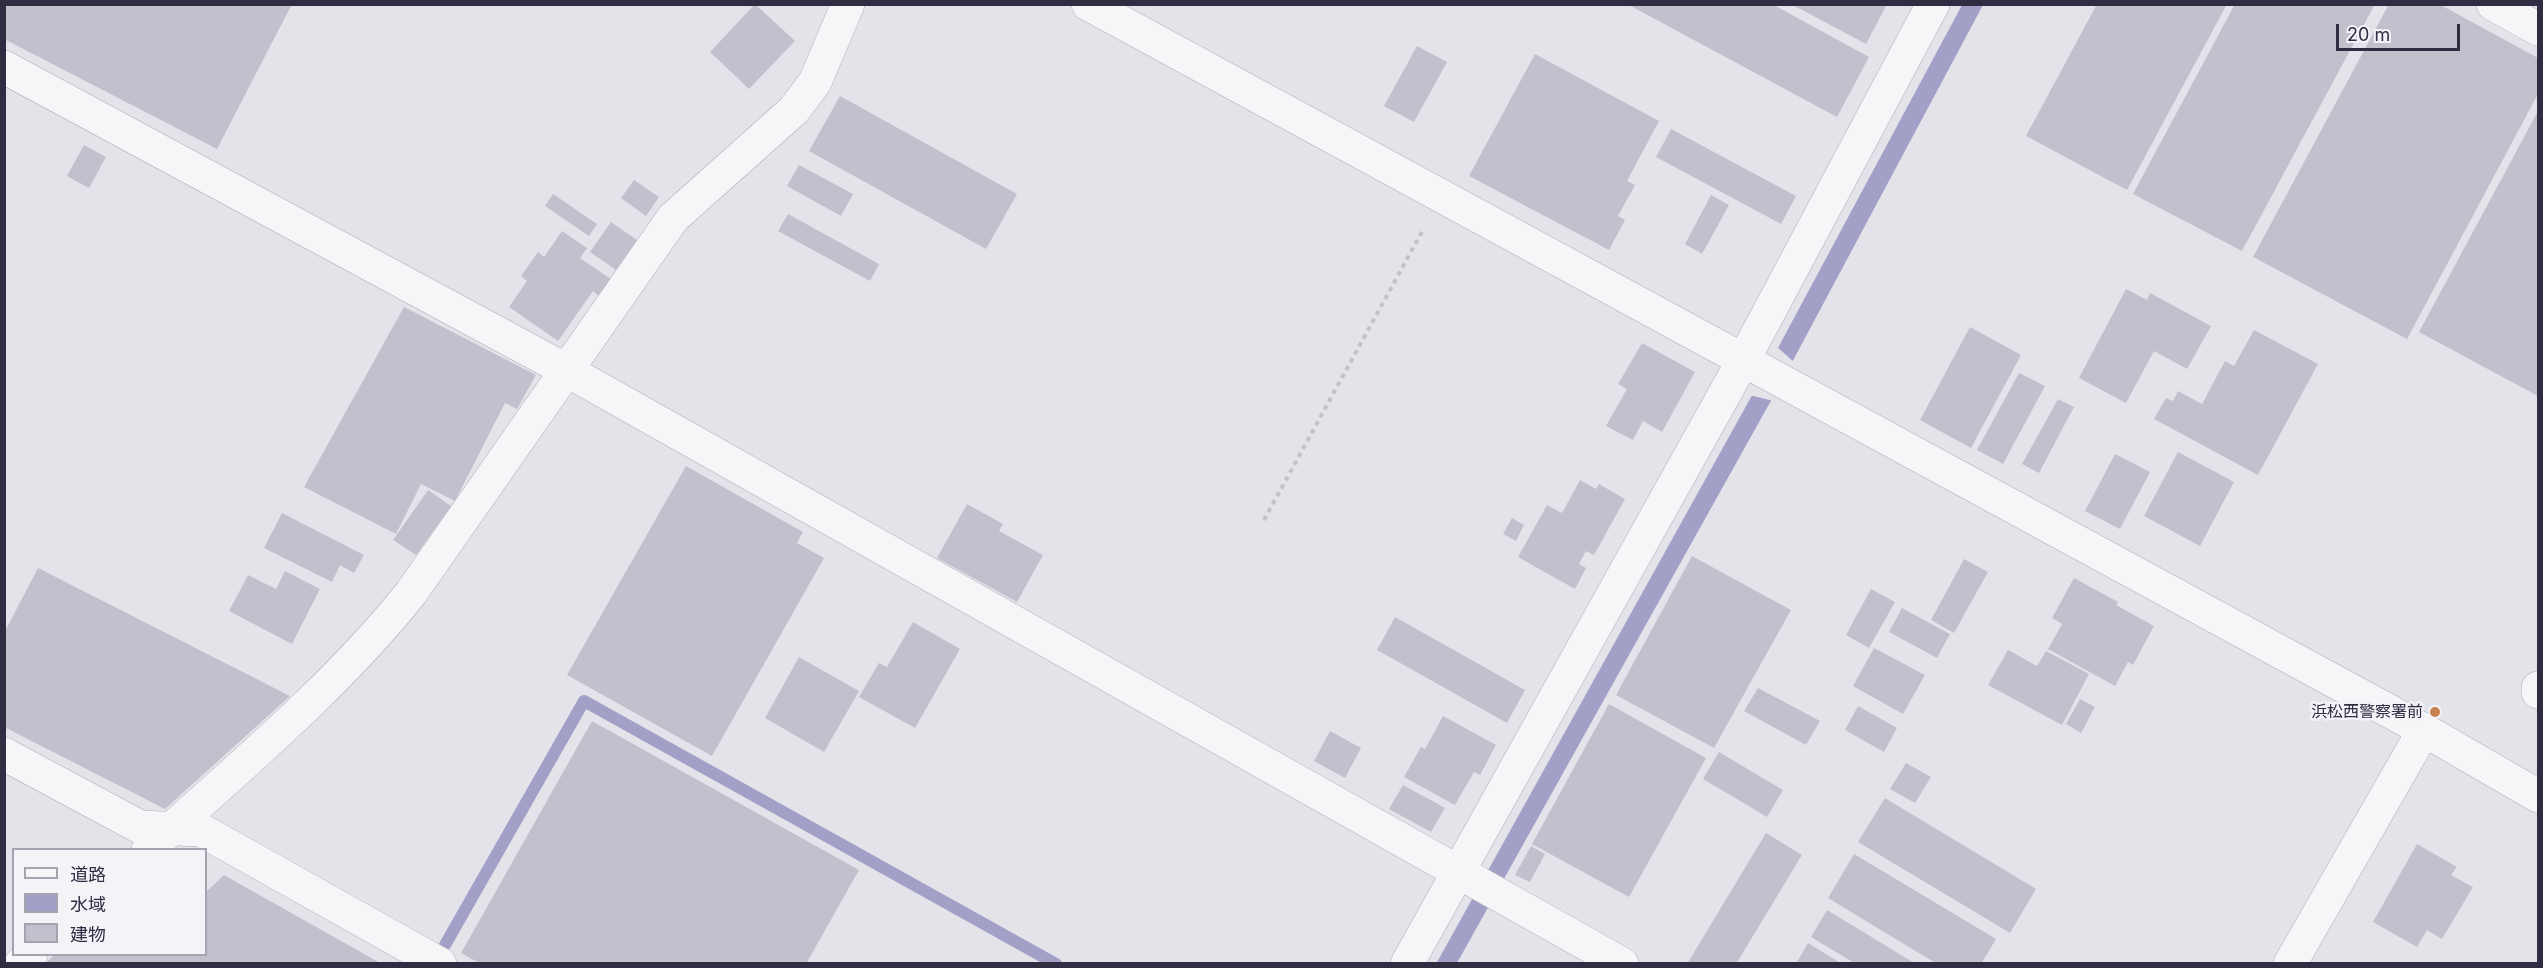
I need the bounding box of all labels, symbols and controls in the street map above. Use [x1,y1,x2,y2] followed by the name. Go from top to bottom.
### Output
[2339,12,2464,50] scale bar
[2347,24,2390,45] text: 20 m
[2311,702,2423,722] place label: 浜松西警察署前
[2428,705,2442,719] marker: 浜松西警察署前
[12,848,207,956] legend
[70,864,106,885] text: 道路
[70,894,106,915] text: 水域
[70,924,106,945] text: 建物

